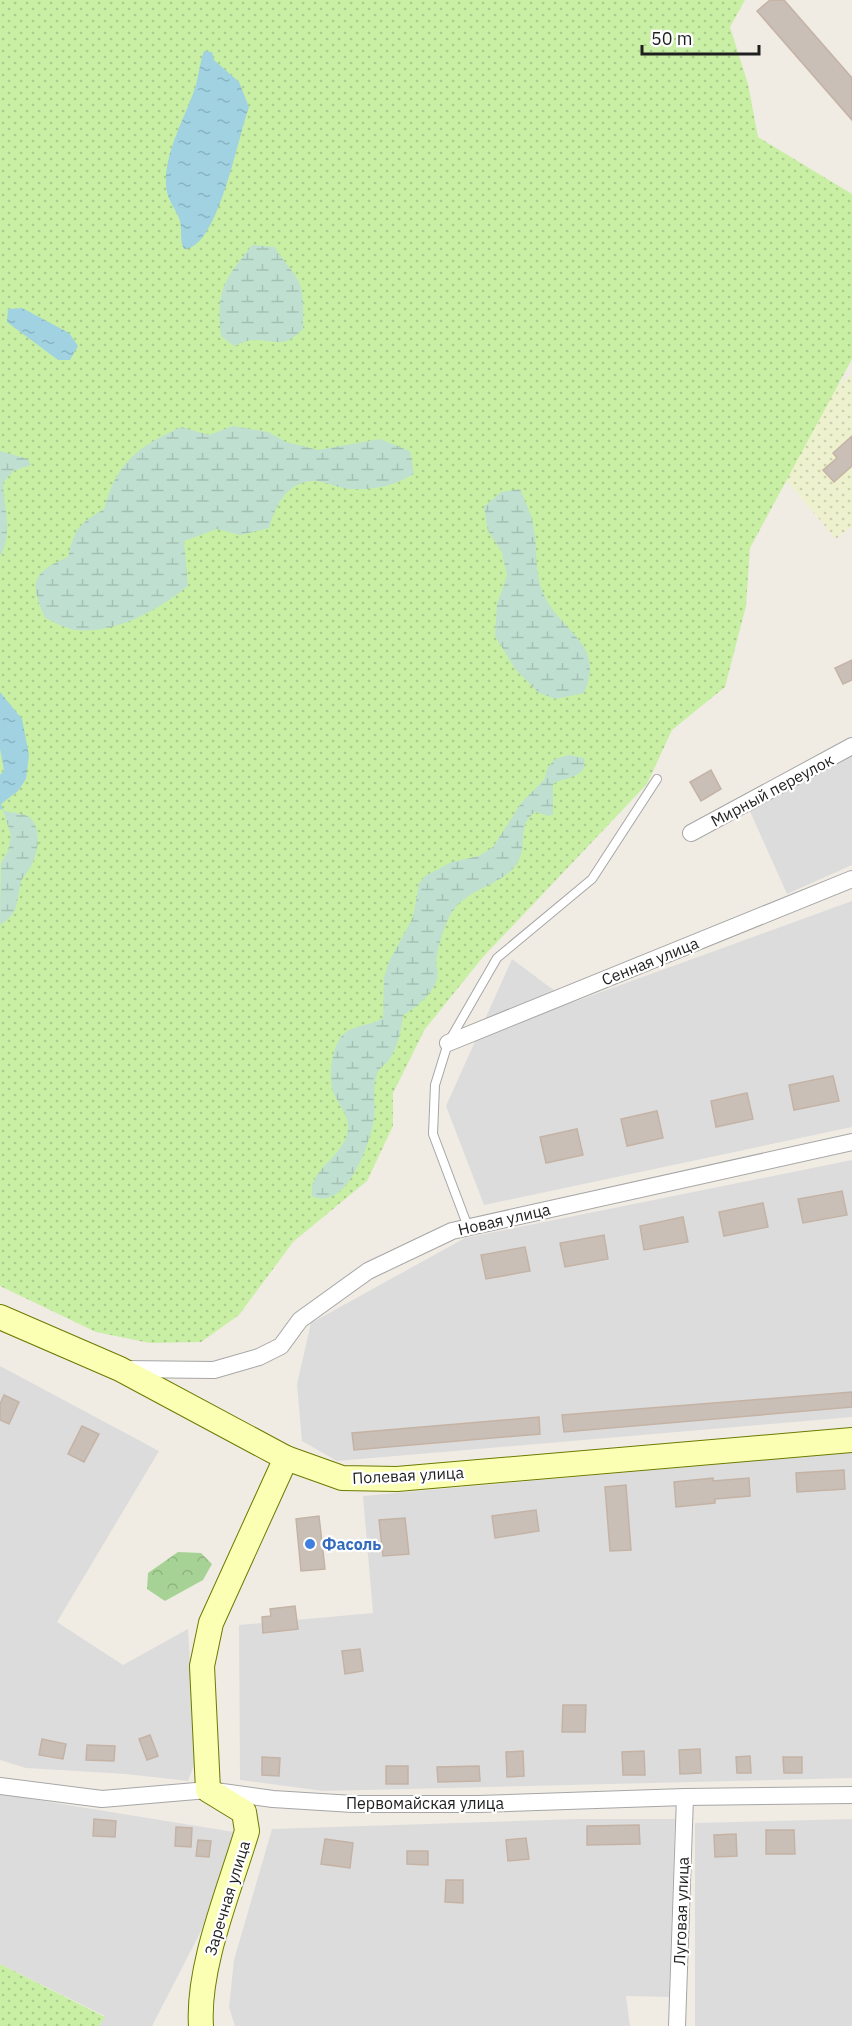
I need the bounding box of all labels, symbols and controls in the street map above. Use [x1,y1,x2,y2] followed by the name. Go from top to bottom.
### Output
[642,18,759,56] scale bar
[651,27,693,50] text: 50 m
[707,749,837,831] street label: Мирный переулок
[599,932,702,990] street label: Сенная улица
[456,1199,553,1239] street label: Новая улица
[352,1462,465,1488] street label: Полевая улица
[322,1534,381,1554] place label: Фасоль
[303,1537,317,1551] marker: Фасоль
[346,1793,504,1813] street label: Первомайская улица
[200,1838,254,1958] street label: Заречная улица
[669,1856,693,1966] street label: Луговая улица

